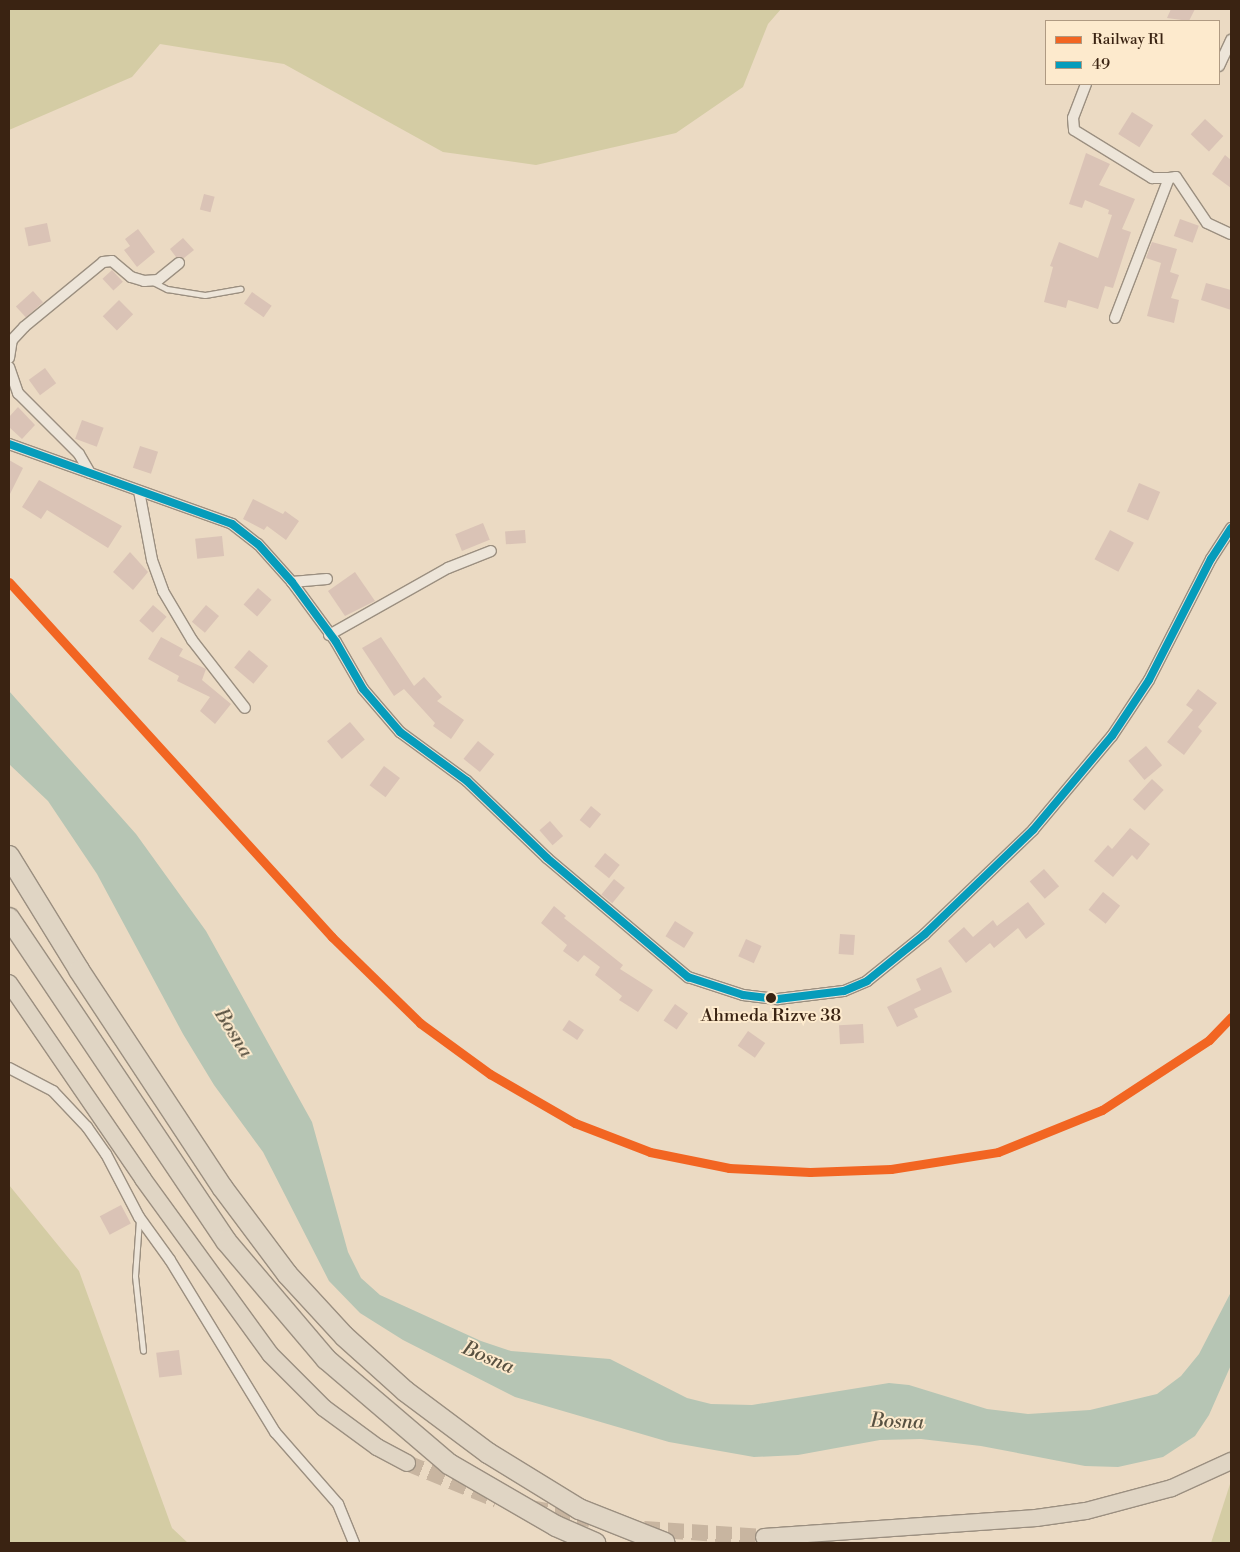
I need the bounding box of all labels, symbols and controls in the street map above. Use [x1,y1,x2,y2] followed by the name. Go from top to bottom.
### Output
[1045,20,1220,85] legend
[1092,30,1165,49] text: Railway R1
[1092,55,1110,74] text: 49
[766,993,776,1003] marker: Ahmeda Rizve 38
[209,1004,257,1062] water label: Bosna
[701,1005,841,1027] place label: Ahmeda Rizve 38
[459,1336,517,1380] water label: Bosna
[870,1409,924,1435] water label: Bosna

